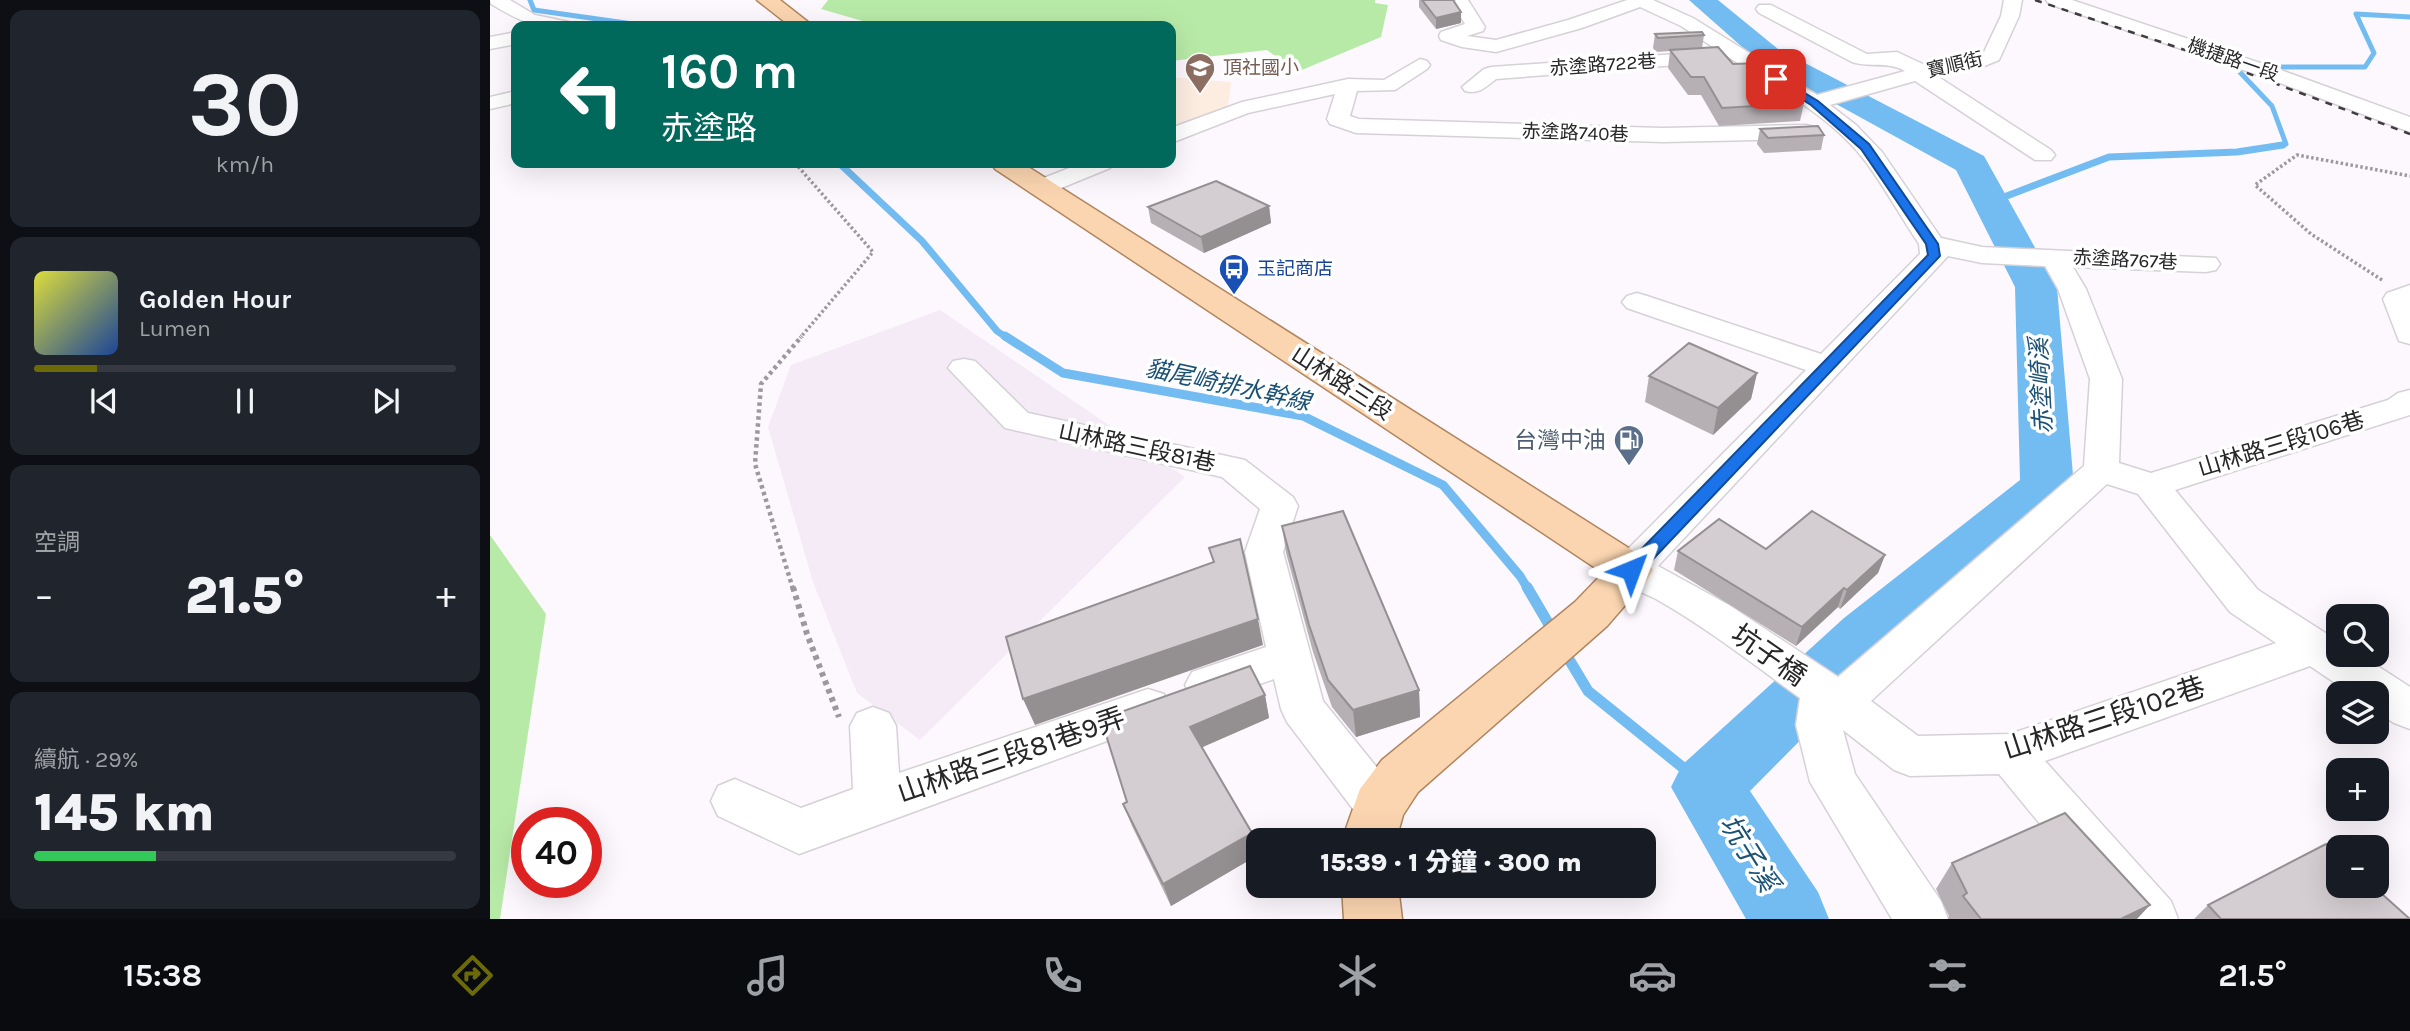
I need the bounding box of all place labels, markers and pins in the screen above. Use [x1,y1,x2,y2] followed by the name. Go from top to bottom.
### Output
[1746,49,1806,109] pin
[1183,51,1217,95] school or university icon: 頂社國小
[1223,57,1299,79] place label: 頂社國小
[1217,252,1251,296] bus stop icon: 玉記商店
[1257,258,1333,280] place label: 玉記商店
[1612,423,1646,467] fuel station icon: 台灣中油
[1514,427,1606,454] place label: 台灣中油

